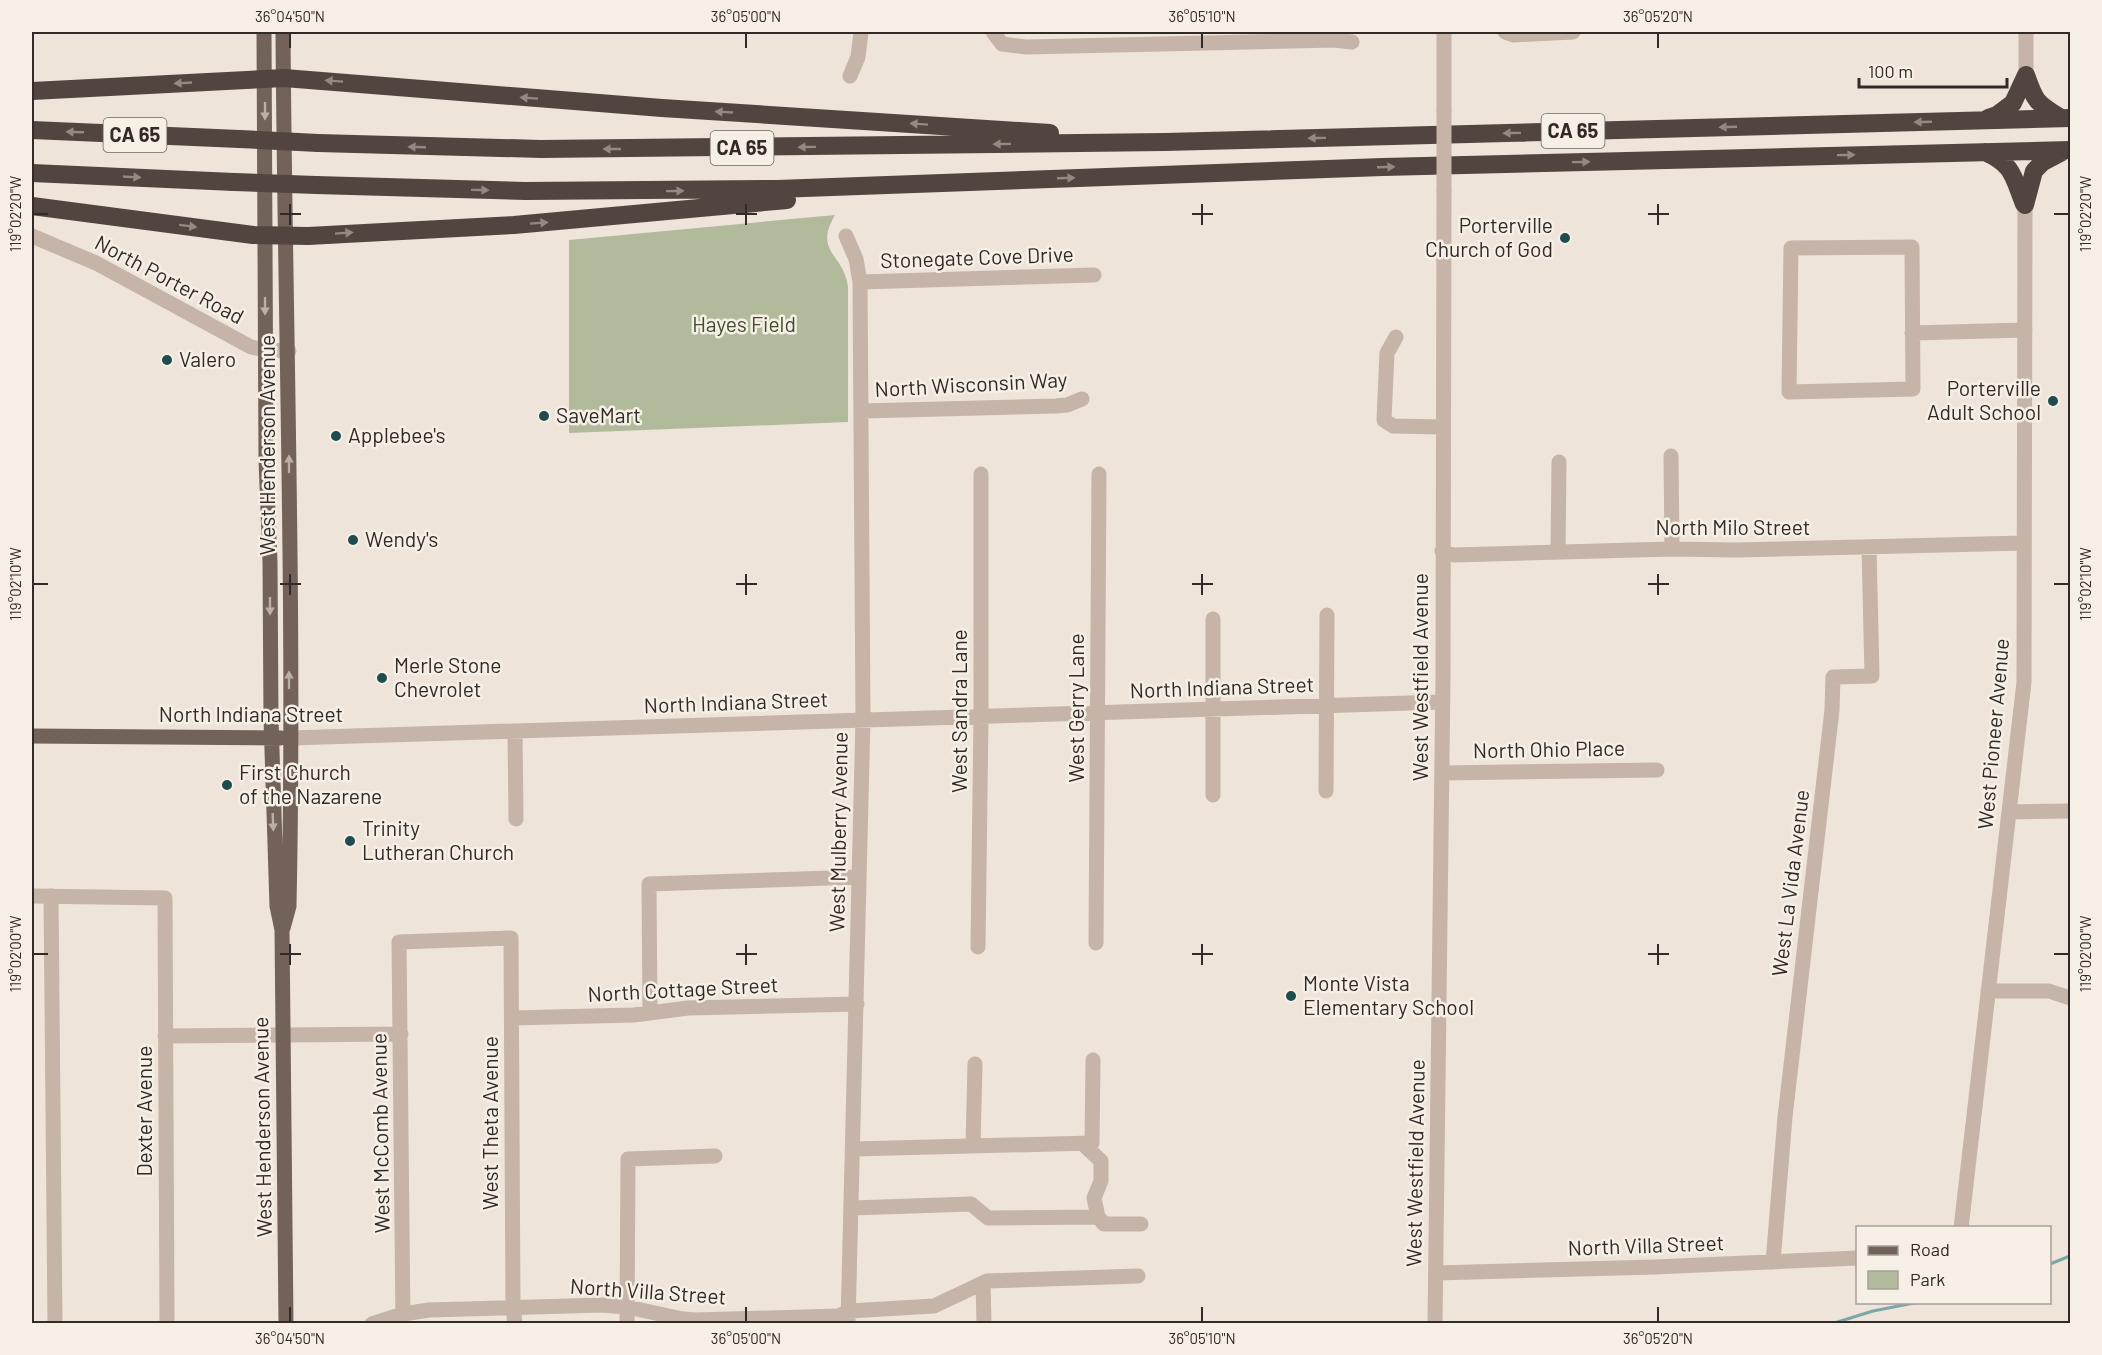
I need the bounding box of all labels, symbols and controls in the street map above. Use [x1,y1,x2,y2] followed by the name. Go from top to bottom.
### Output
[255,7,325,25] text: 36°04'50"N
[711,7,781,25] text: 36°05'00"N
[1168,7,1236,25] text: 36°05'10"N
[1623,7,1693,25] text: 36°05'20"N
[1859,51,2008,89] scale bar
[1868,60,1913,82] text: 100 m
[325,77,344,86] one-way arrow
[174,78,193,87] one-way arrow
[520,93,539,103] one-way arrow
[260,101,270,120] one-way arrow
[714,107,733,117] one-way arrow
[1542,114,1604,148] road number: CA 65
[1914,117,1933,127] one-way arrow
[104,118,166,152] road number: CA 65
[909,119,928,129] one-way arrow
[1719,123,1738,132] one-way arrow
[66,128,85,137] one-way arrow
[1503,128,1522,138] one-way arrow
[710,131,774,165] road number: CA 65
[1308,133,1327,143] one-way arrow
[992,139,1011,149] one-way arrow
[407,142,426,151] one-way arrow
[797,142,816,152] one-way arrow
[602,144,621,154] one-way arrow
[1836,151,1855,160] one-way arrow
[1572,157,1591,167] one-way arrow
[1377,162,1396,172] one-way arrow
[122,173,141,182] one-way arrow
[1056,173,1075,183] one-way arrow
[6,176,24,252] text: 119°02'20"W
[2076,176,2094,252] text: 119°02'20"W
[470,185,489,195] one-way arrow
[665,186,684,195] one-way arrow
[1425,212,1553,261] place label: Porterville Church of God
[529,218,548,228] one-way arrow
[179,221,198,231] one-way arrow
[334,228,353,237] one-way arrow
[91,229,248,328] street label: North Porter Road
[1558,231,1572,245] marker: Porterville Church of God
[880,241,1074,272] street label: Stonegate Cove Drive
[260,296,270,315] one-way arrow
[692,311,796,336] park label: Hayes Field
[254,335,279,555] street label: West Henderson Avenue
[179,346,236,371] place label: Valero
[160,353,174,367] marker: Valero
[874,366,1068,401] street label: North Wisconsin Way
[1927,375,2041,424] place label: Porterville Adult School
[2046,394,2060,408] marker: Porterville Adult School
[556,402,641,427] place label: SaveMart
[537,409,551,423] marker: SaveMart
[348,422,446,447] place label: Applebee's
[329,429,343,443] marker: Applebee's
[284,454,294,473] one-way arrow
[1656,514,1810,539] street label: North Milo Street
[365,526,438,551] place label: Wendy's
[346,533,360,547] marker: Wendy's
[6,547,24,621] text: 119°02'10"W
[2076,547,2094,621] text: 119°02'10"W
[1407,573,1432,781] street label: West Westfield Avenue
[265,596,275,615] one-way arrow
[946,629,971,793] street label: West Sandra Lane
[1063,633,1088,783] street label: West Gerry Lane
[1972,637,2013,830] street label: West Pioneer Avenue
[394,652,501,701] place label: Merle Stone Chevrolet
[284,670,294,689] one-way arrow
[375,671,389,685] marker: Merle Stone Chevrolet
[1129,671,1315,702] street label: North Indiana Street
[643,686,829,717] street label: North Indiana Street
[159,701,343,726] street label: North Indiana Street
[823,732,852,932] street label: West Mulberry Avenue
[1473,735,1625,762] street label: North Ohio Place
[239,759,382,808] place label: First Church of the Nazarene
[220,778,234,792] marker: First Church of the Nazarene
[1766,788,1813,978] street label: West La Vida Avenue
[269,812,278,831] one-way arrow
[362,815,514,864] place label: Trinity Lutheran Church
[343,834,357,848] marker: Trinity Lutheran Church
[6,916,24,992] text: 119°02'00"W
[2076,916,2094,992] text: 119°02'00"W
[1303,970,1474,1019] place label: Monte Vista Elementary School
[587,971,779,1006] street label: North Cottage Street
[1284,989,1298,1003] marker: Monte Vista Elementary School
[247,1017,276,1237] street label: West Henderson Avenue
[365,1033,394,1233] street label: West McComb Avenue
[477,1036,502,1210] street label: West Theta Avenue
[131,1046,156,1177] street label: Dexter Avenue
[1400,1059,1429,1267] street label: West Westfield Avenue
[1856,1226,2051,1304] legend
[1567,1229,1725,1260] street label: North Villa Street
[1910,1238,1950,1260] text: Road
[1910,1268,1945,1290] text: Park
[569,1273,727,1308] street label: North Villa Street
[255,1329,325,1347] text: 36°04'50"N
[711,1329,781,1347] text: 36°05'00"N
[1168,1329,1236,1347] text: 36°05'10"N
[1623,1329,1693,1347] text: 36°05'20"N

